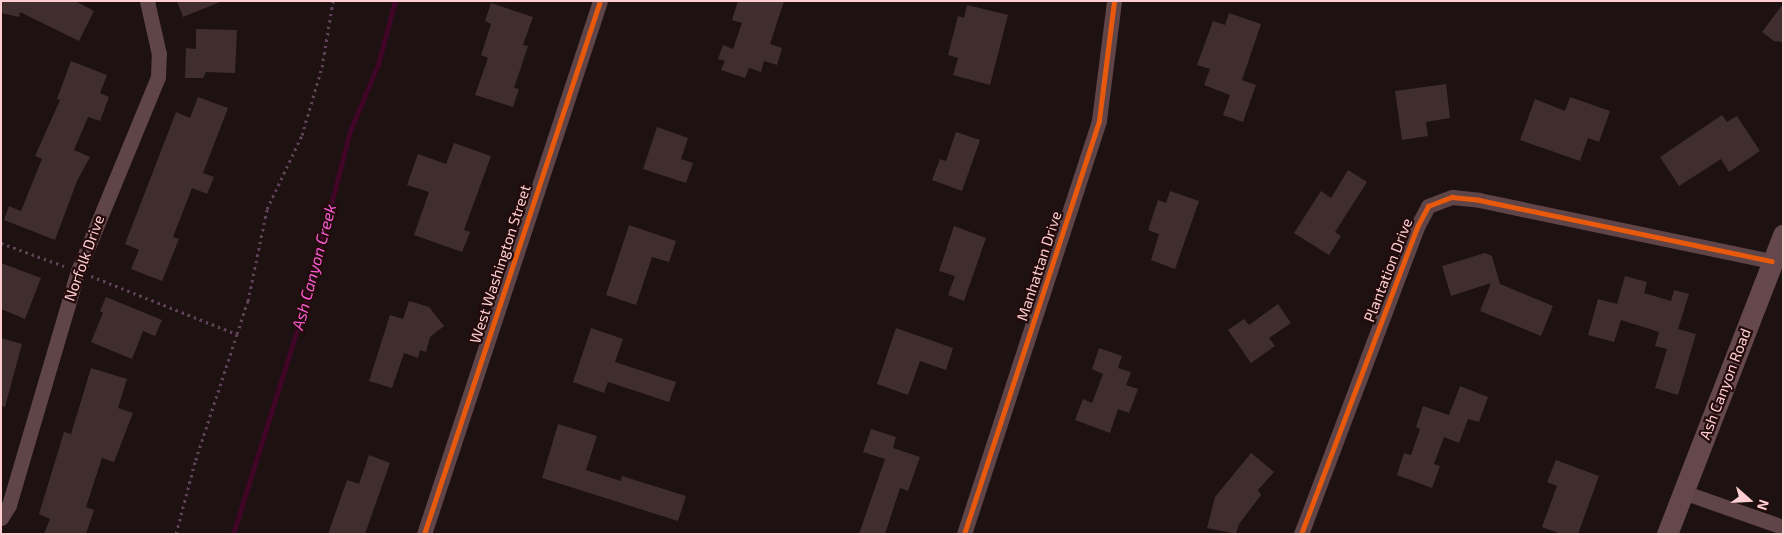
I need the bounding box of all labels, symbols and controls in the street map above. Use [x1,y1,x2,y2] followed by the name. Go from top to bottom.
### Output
[466,182,534,346] street label: West Washington Street
[288,202,340,332] water label: Ash Canyon Creek
[1013,209,1065,323] street label: Manhattan Drive
[60,213,108,303] street label: Norfolk Drive
[1360,216,1416,324] street label: Plantation Drive
[1696,326,1754,442] street label: Ash Canyon Road
[1724,475,1774,525] north arrow
[1754,497,1773,513] text: N

